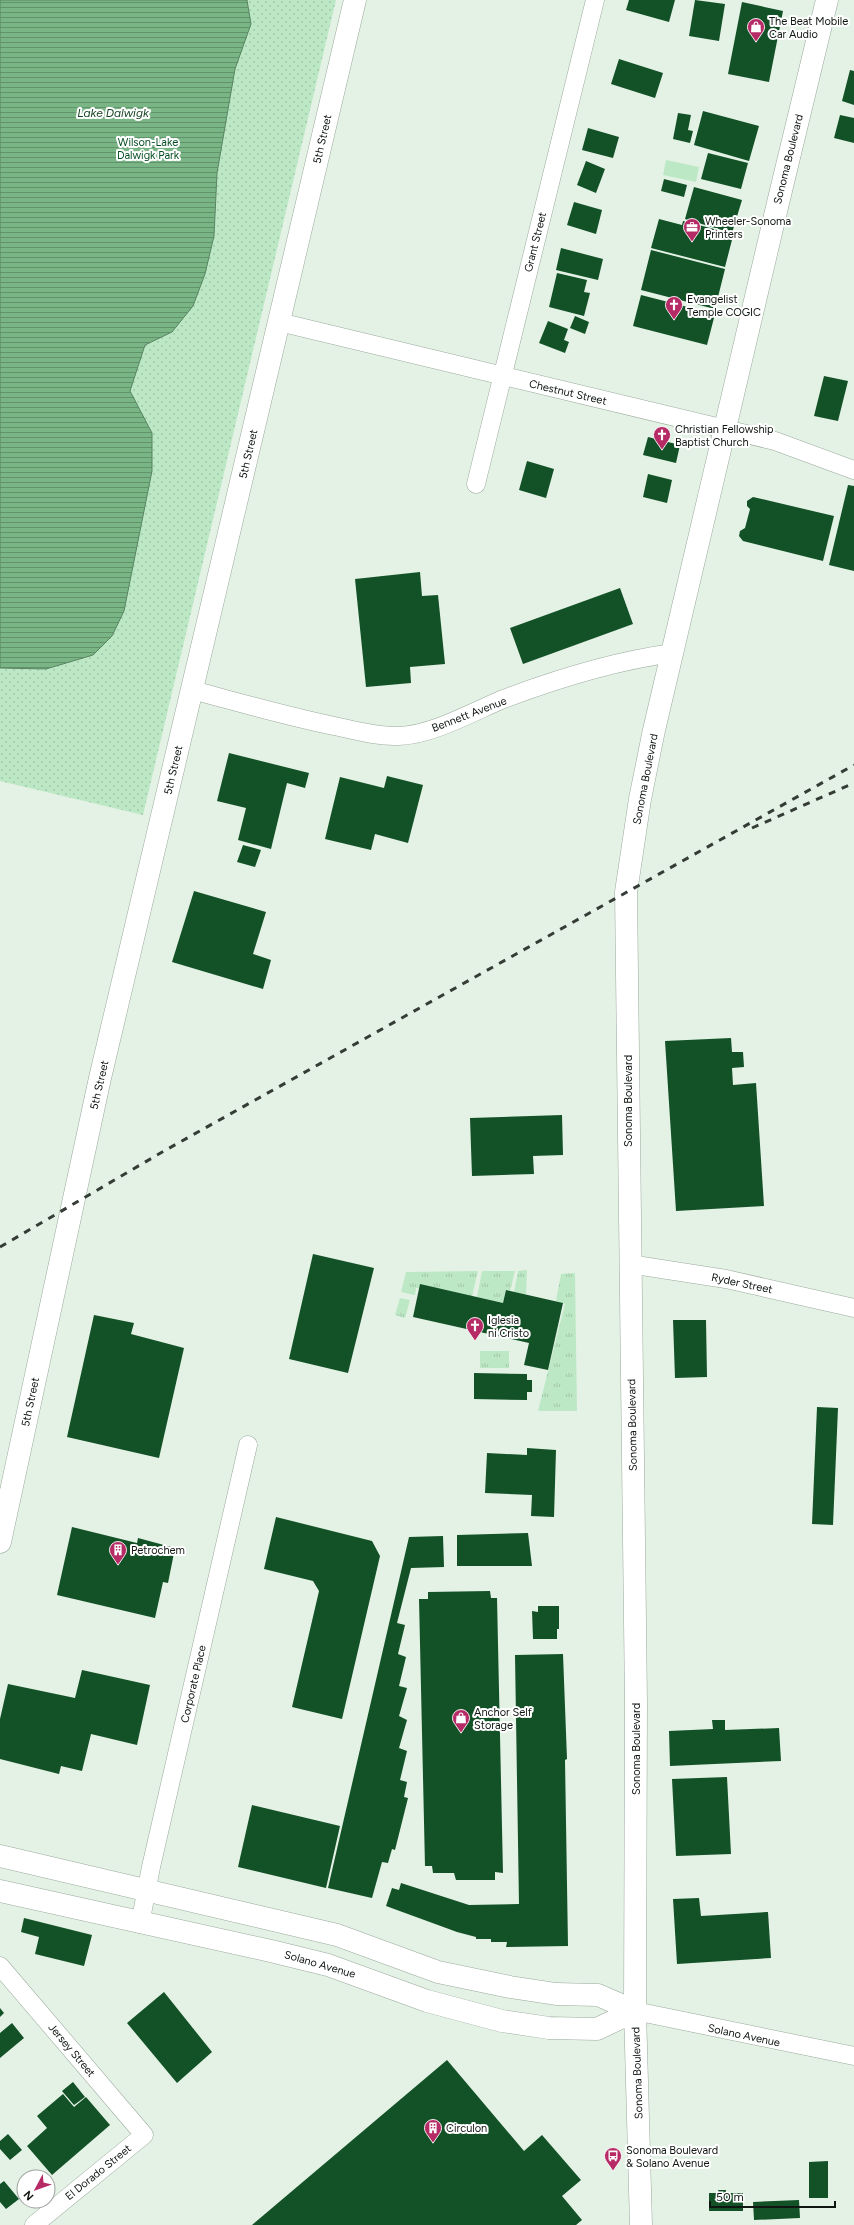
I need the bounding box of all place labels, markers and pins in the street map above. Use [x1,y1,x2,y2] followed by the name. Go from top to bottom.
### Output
[769,15,848,41] place label: The Beat Mobile Car Audio
[746,17,766,42] shop icon: The Beat Mobile Car Audio
[705,215,791,241] place label: Wheeler-Sonoma Printers
[682,217,702,242] office icon: Wheeler-Sonoma Printers
[687,293,761,319] place label: Evangelist Temple COGIC
[664,295,684,320] church icon: Evangelist Temple COGIC
[675,423,774,449] place label: Christian Fellowship Baptist Church
[652,425,672,450] church icon: Christian Fellowship Baptist Church
[488,1314,529,1340] place label: Iglesia ni Cristo
[465,1316,485,1341] church icon: Iglesia ni Cristo
[108,1540,128,1565] building icon: Petrochem
[131,1544,185,1557] place label: Petrochem
[474,1706,533,1732] place label: Anchor Self Storage
[451,1708,471,1733] shop icon: Anchor Self Storage
[423,2118,443,2143] building icon: Circulon
[446,2122,487,2135] place label: Circulon
[626,2144,718,2170] place label: Sonoma Boulevard & Solano Avenue
[603,2146,623,2171] bus stop icon: Sonoma Boulevard & Solano Avenue

